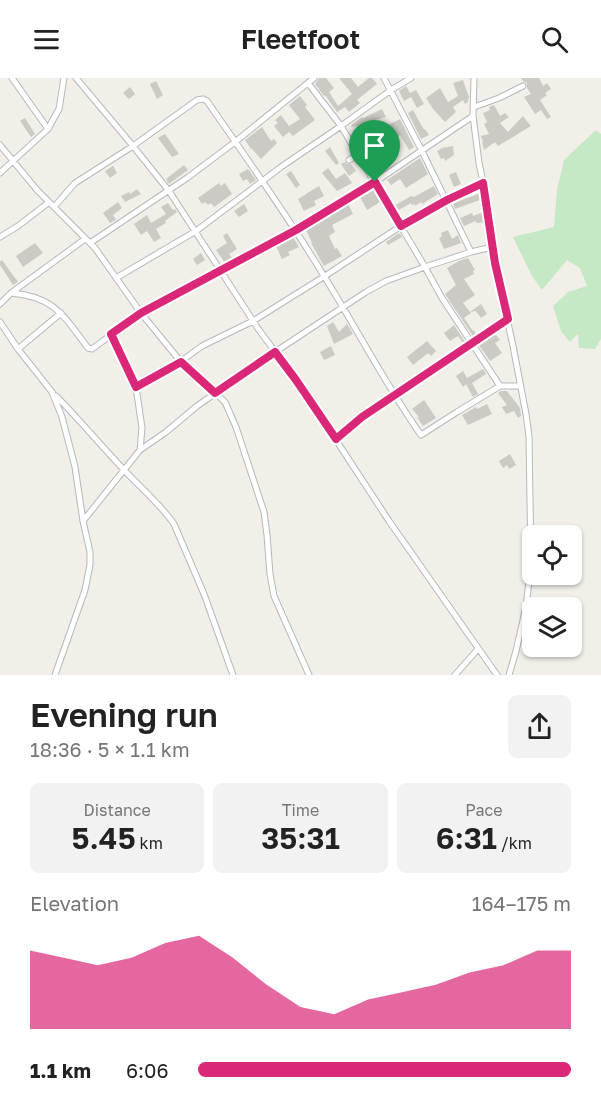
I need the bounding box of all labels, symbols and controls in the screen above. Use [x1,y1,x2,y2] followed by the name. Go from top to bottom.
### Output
[30,23,63,56] icon: menu
[241,23,360,55] text: Fleetfoot
[538,23,571,56] icon: search
[349,120,400,182] pin
[358,129,391,162] icon: arrive
[522,525,582,657] map controls
[522,525,582,585] button: locate
[522,597,582,657] button: layers
[30,695,218,734] text: Evening run
[508,695,571,758] button: share
[30,737,190,761] text: 18:36 · 5 × 1.1 km
[84,800,151,820] text: Distance
[282,800,319,820] text: Time
[465,800,503,820] text: Pace
[72,820,136,856] text: 5.45
[261,820,340,856] text: 35:31
[436,820,497,856] text: 6:31
[136,833,163,853] text: km
[497,833,532,853] text: /km
[30,891,119,915] text: Elevation
[472,891,571,915] text: 164–175 m
[30,1058,91,1082] text: 1.1 km
[126,1058,169,1082] text: 6:06

